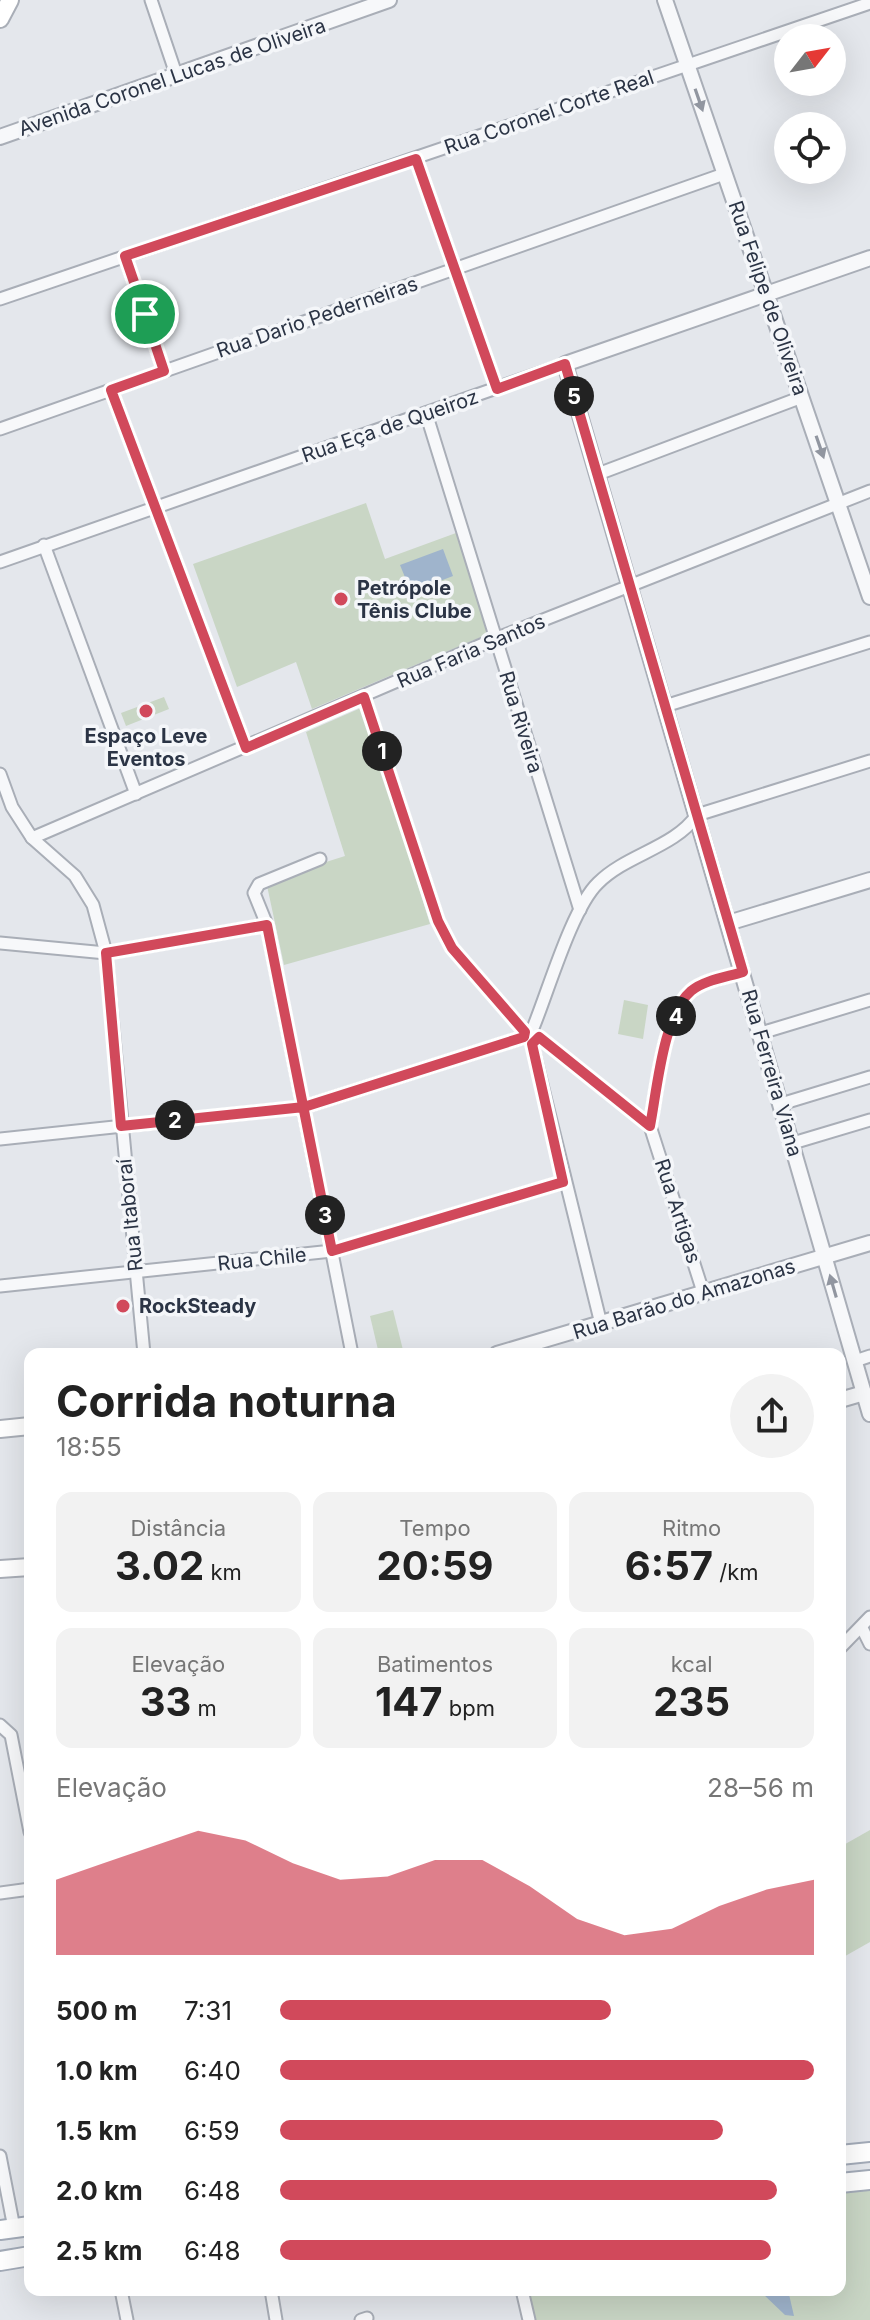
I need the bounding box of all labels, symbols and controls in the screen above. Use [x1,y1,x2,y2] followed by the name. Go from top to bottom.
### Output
[15,13,329,141] street label: Avenida Coronel Lucas de Oliveira
[774,24,846,96] north arrow
[774,24,846,184] map controls
[441,65,657,159] street label: Rua Coronel Corte Real
[693,89,705,113] one-way arrow
[774,112,846,184] button: locate
[723,198,813,398] street label: Rua Felipe de Oliveira
[213,271,421,363] street label: Rua Dario Pederneiras
[111,280,179,348] pin
[123,292,167,336] icon: arrive
[554,376,594,416] pin: 5
[567,383,581,409] text: 5
[299,385,481,467] street label: Rua Eça de Queiroz
[814,435,826,459] one-way arrow
[357,576,472,623] place label: Petrópole Tênis Clube
[332,590,350,608] marker: Petrópole Tênis Clube
[393,609,549,693] street label: Rua Faria Santos
[494,668,548,776] street label: Rua Riveira
[137,702,155,720] marker: Espaço Leve Eventos
[85,724,208,771] place label: Espaço Leve Eventos
[362,731,402,771] pin: 1
[377,738,387,764] text: 1
[737,987,807,1159] street label: Rua Ferreira Viana
[656,996,696,1036] pin: 4
[669,1003,683,1029] text: 4
[155,1100,195,1140] pin: 2
[168,1107,182,1133] text: 2
[650,1156,706,1266] street label: Rua Artigas
[112,1157,148,1272] street label: Rua Itaboraí
[305,1195,345,1235] pin: 3
[318,1202,332,1228] text: 3
[216,1242,308,1276] street label: Rua Chile
[570,1254,798,1344] street label: Rua Barão do Amazonas
[826,1273,839,1297] one-way arrow
[139,1294,256,1318] place label: RockSteady
[114,1297,132,1315] marker: RockSteady
[56,1374,397,1428] text: Corrida noturna
[730,1374,814,1458] button: share
[56,1431,122,1462] text: 18:55
[130,1515,226,1541] text: Distância
[399,1515,471,1541] text: Tempo
[662,1515,721,1541] text: Ritmo
[115,1541,204,1590] text: 3.02
[376,1541,494,1590] text: 20:59
[625,1541,713,1590] text: 6:57
[204,1559,242,1585] text: km
[713,1559,758,1585] text: /km
[131,1651,225,1677] text: Elevação
[377,1651,493,1677] text: Batimentos
[671,1651,713,1677] text: kcal
[140,1677,191,1726] text: 33
[375,1677,443,1726] text: 147
[653,1677,730,1726] text: 235
[191,1695,217,1721] text: m
[443,1695,495,1721] text: bpm
[56,1772,167,1803] text: Elevação
[707,1772,814,1803] text: 28–56 m
[56,1995,138,2026] text: 500 m
[184,1995,232,2026] text: 7:31
[56,2055,138,2086] text: 1.0 km
[184,2055,241,2086] text: 6:40
[56,2115,137,2146] text: 1.5 km
[184,2115,240,2146] text: 6:59
[56,2175,143,2206] text: 2.0 km
[184,2175,241,2206] text: 6:48
[56,2235,142,2266] text: 2.5 km
[184,2235,241,2266] text: 6:48

